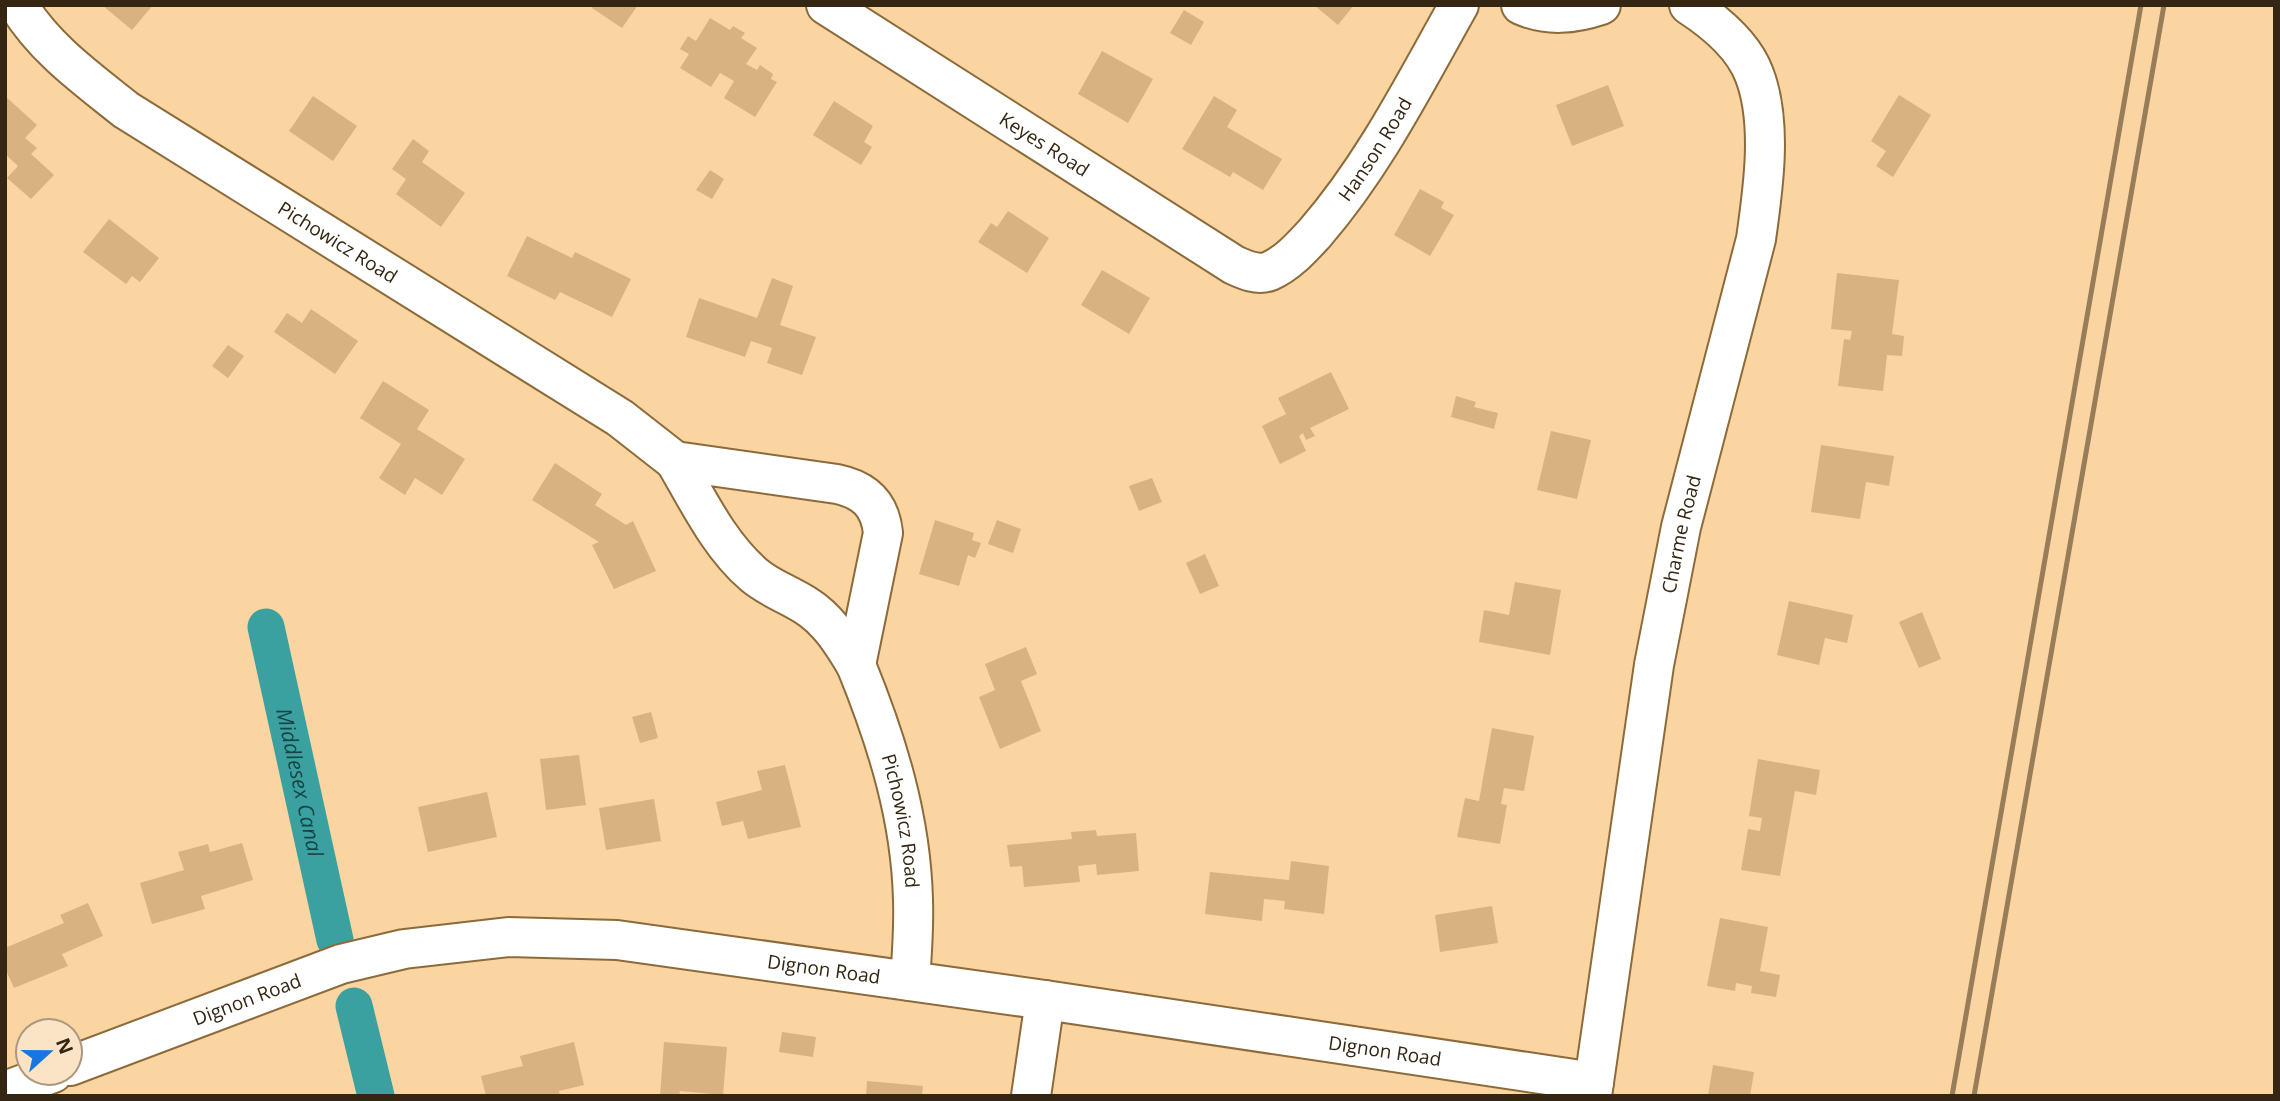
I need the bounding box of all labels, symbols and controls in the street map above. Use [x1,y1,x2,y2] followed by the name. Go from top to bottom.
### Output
[1332,92,1418,206] street label: Hanson Road
[994,106,1094,183] street label: Keyes Road
[273,195,402,289] street label: Pichowicz Road
[1655,472,1707,596] street label: Charme Road
[270,705,330,860] water label: Middlesex Canal
[876,751,926,889] street label: Pichowicz Road
[766,948,882,990] street label: Dignon Road
[189,967,305,1032] street label: Dignon Road
[14,1017,84,1087] north arrow
[1327,1030,1443,1072] street label: Dignon Road
[50,1034,80,1058] text: N

